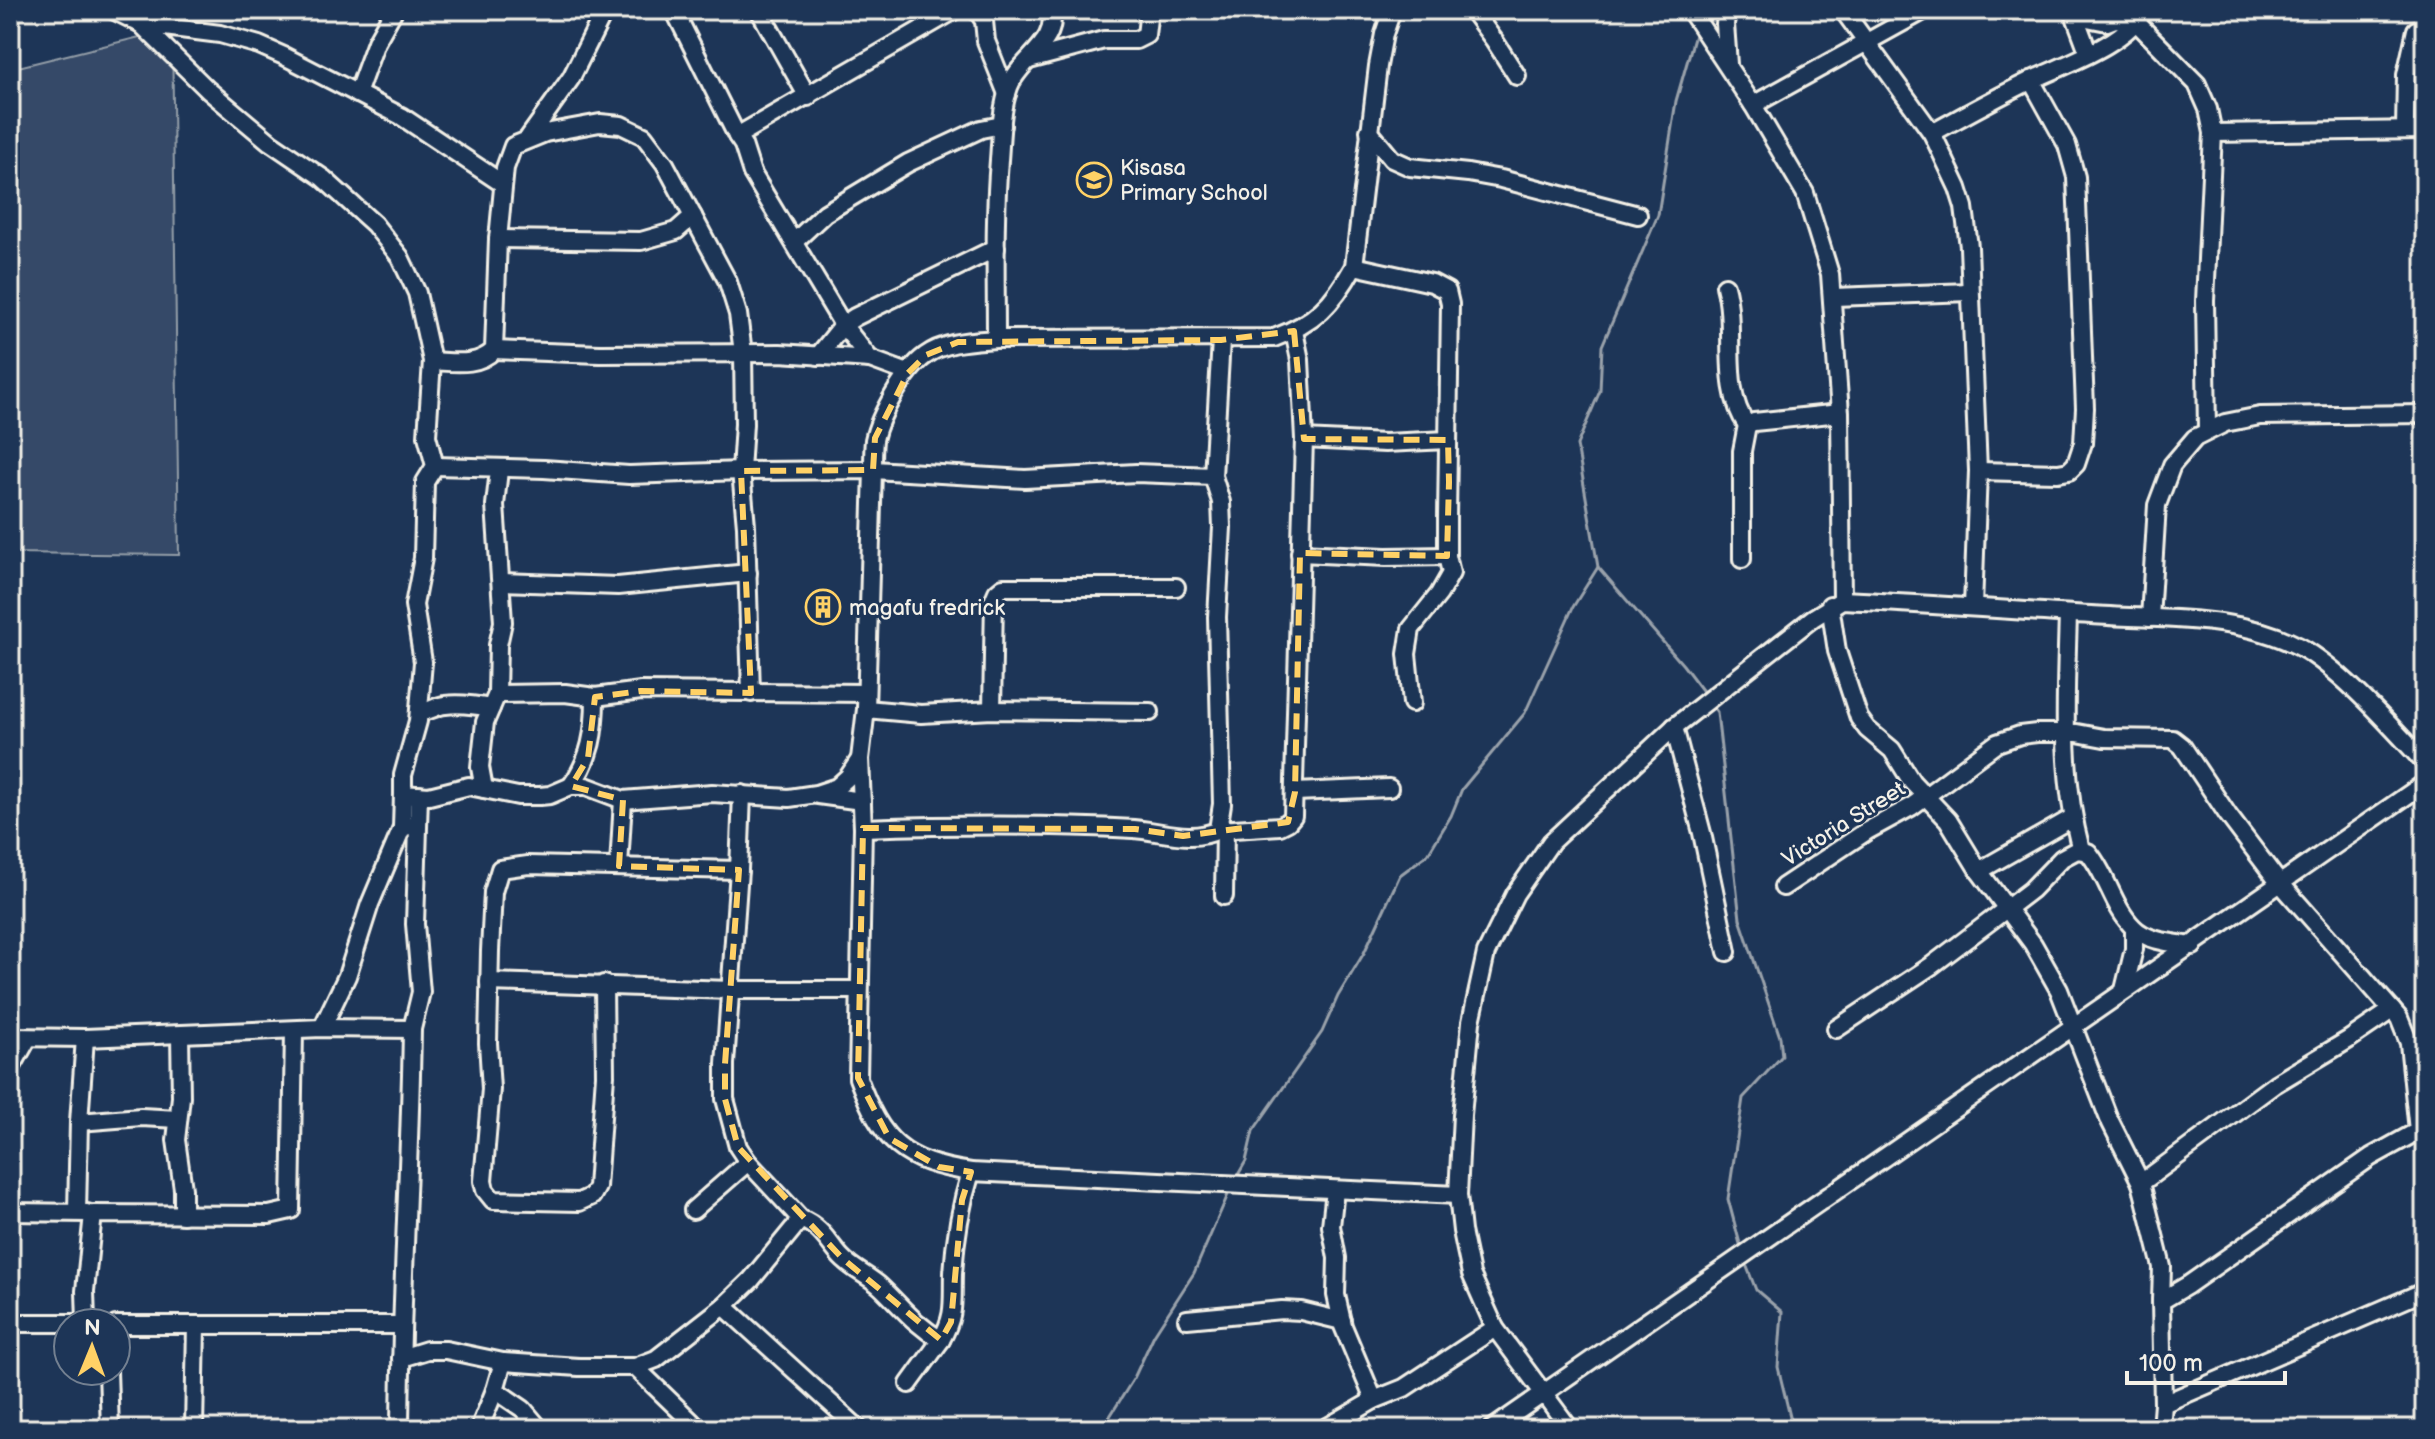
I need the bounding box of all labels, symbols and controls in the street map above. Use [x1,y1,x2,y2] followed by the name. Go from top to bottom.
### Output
[1120,155,1268,207] place label: Kisasa Primary School
[1075,161,1113,199] school or university icon: Kisasa Primary School
[804,588,842,626] building icon: magafu fredrick
[849,595,1005,622] place label: magafu fredrick
[1777,775,1911,873] street label: Victoria Street
[52,1307,132,1387] north arrow
[84,1315,101,1342] text: N
[2127,1335,2285,1385] scale bar
[2139,1349,2203,1378] text: 100 m

